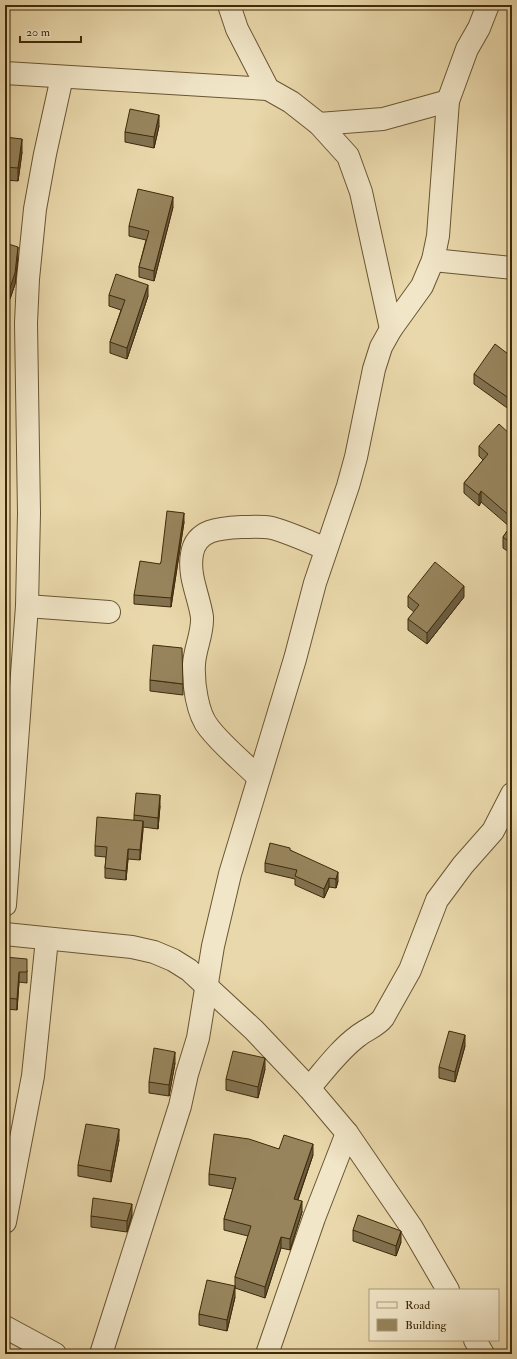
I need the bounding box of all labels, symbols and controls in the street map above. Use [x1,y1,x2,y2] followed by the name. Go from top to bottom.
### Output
[20,18,81,44] scale bar
[26,25,51,40] text: 20 m
[369,1289,499,1341] legend
[405,1298,430,1313] text: Road
[405,1318,448,1333] text: Building

